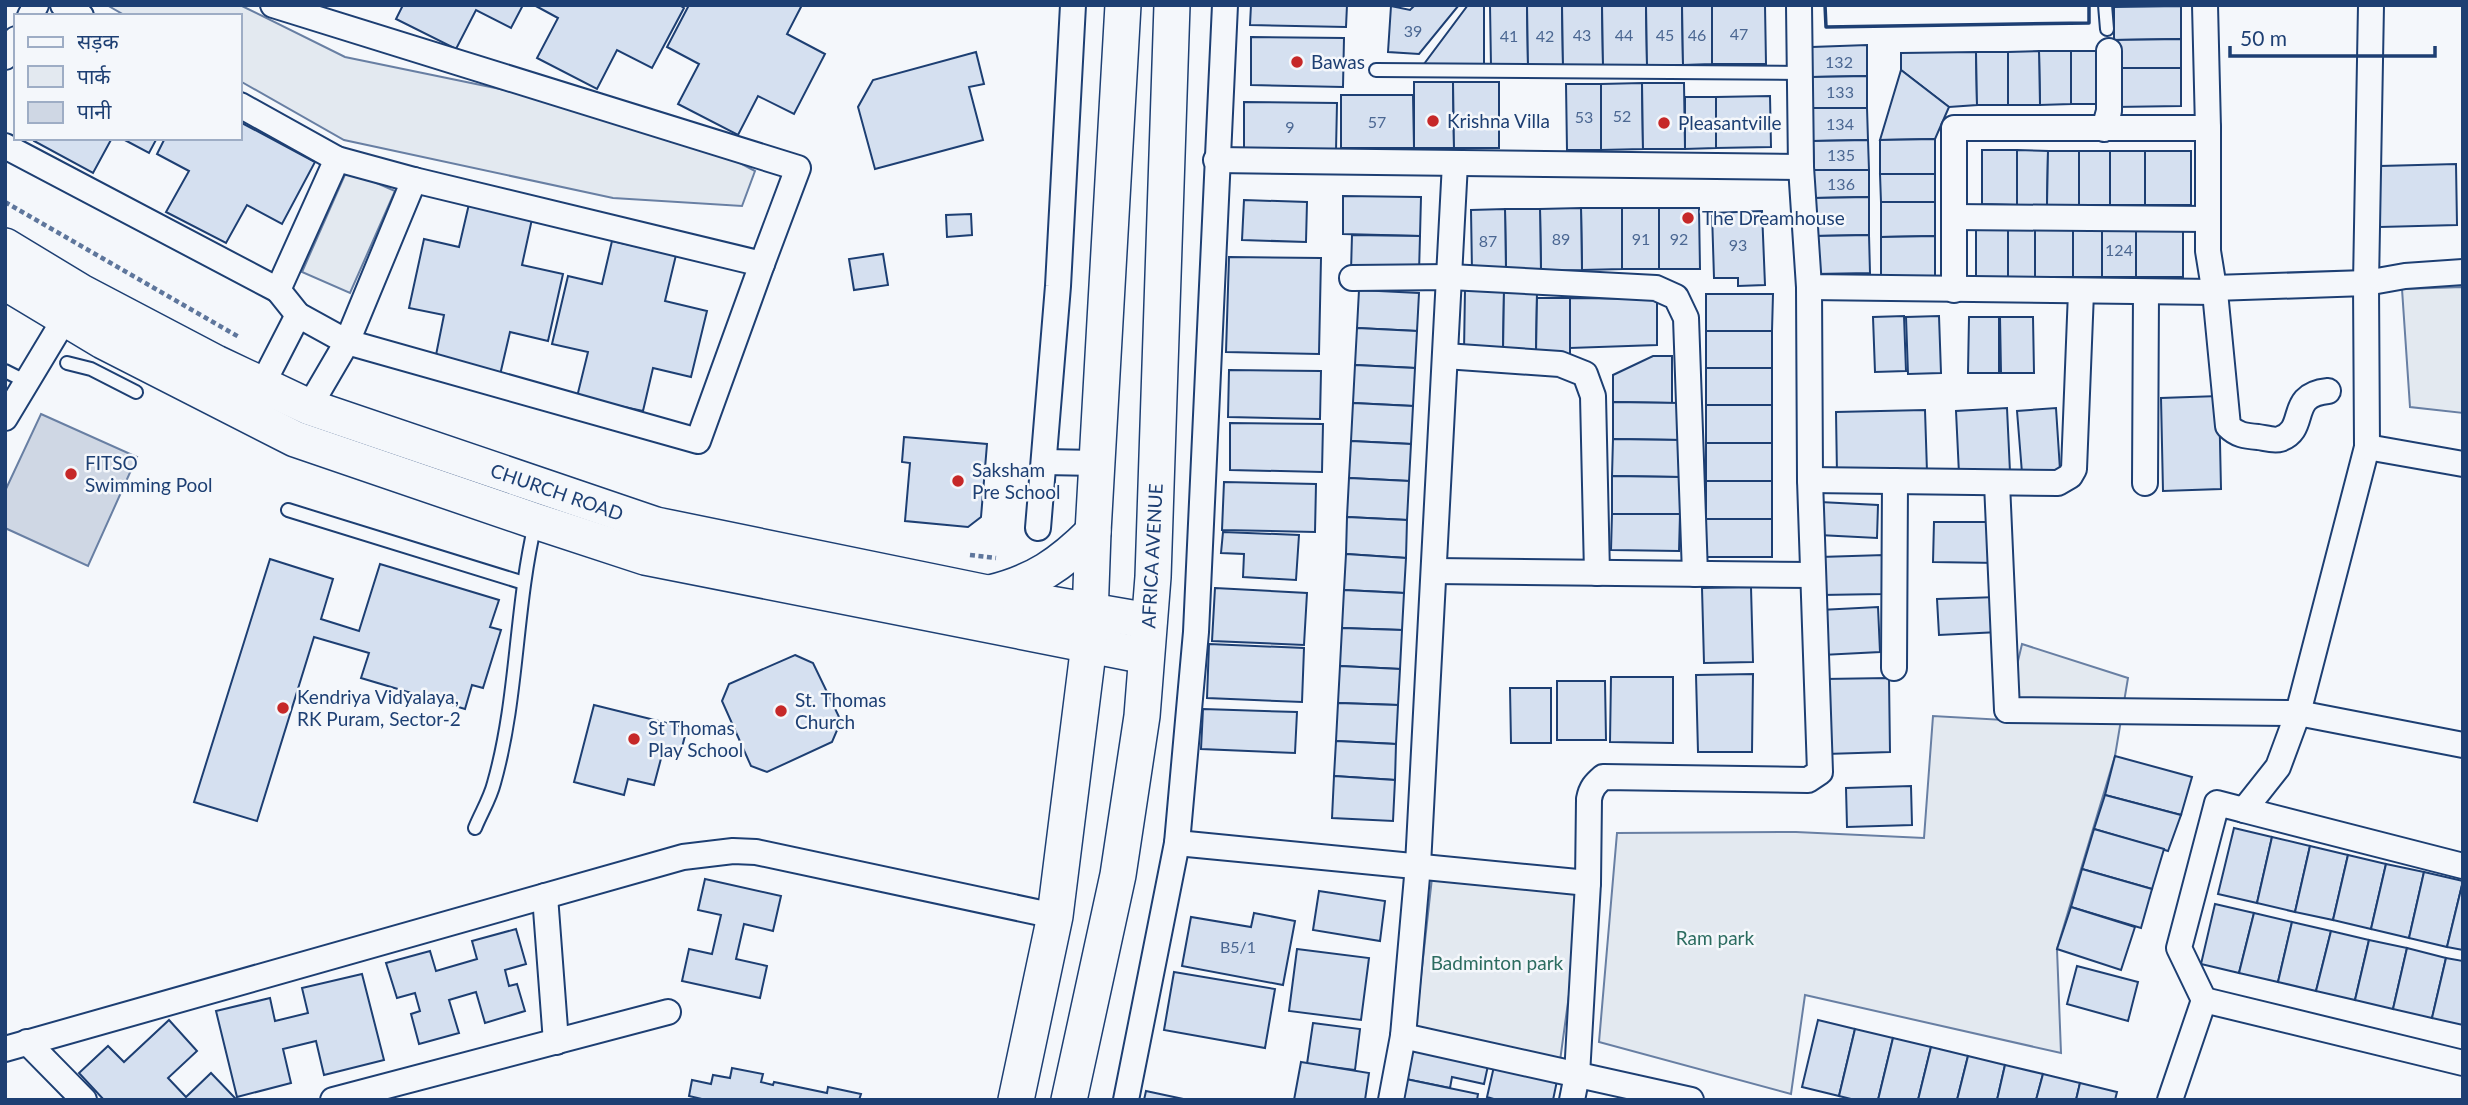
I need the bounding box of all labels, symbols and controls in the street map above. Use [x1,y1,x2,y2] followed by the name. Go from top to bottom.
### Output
[14,14,242,140] legend
[2230,14,2435,58] scale bar
[1404,21,1422,40] house number: 39
[1730,24,1748,43] house number: 47
[1573,25,1591,44] house number: 43
[1615,25,1633,44] house number: 44
[1656,25,1674,44] house number: 45
[1688,25,1706,44] house number: 46
[2240,25,2287,50] text: 50 m
[1500,26,1518,45] house number: 41
[1536,26,1554,45] house number: 42
[77,28,119,53] text: सड़क
[1311,50,1365,73] place label: Bawas
[1825,52,1853,71] house number: 132
[1289,54,1305,70] marker: Bawas
[77,63,111,88] text: पार्क
[1826,82,1854,101] house number: 133
[77,98,112,123] text: पानी
[1613,106,1631,125] house number: 52
[1575,107,1593,126] house number: 53
[1447,109,1550,132] place label: Krishna Villa
[1678,111,1782,134] place label: Pleasantville
[1368,112,1386,131] house number: 57
[1425,113,1441,129] marker: Krishna Villa
[1826,114,1854,133] house number: 134
[1656,115,1672,131] marker: Pleasantville
[1285,117,1295,136] house number: 9
[1827,145,1855,164] house number: 135
[1827,174,1855,193] house number: 136
[1702,206,1845,229] place label: The Dreamhouse
[1680,210,1696,226] marker: The Dreamhouse
[1552,229,1570,248] house number: 89
[1632,229,1650,248] house number: 91
[1670,229,1688,248] house number: 92
[1479,231,1497,250] house number: 87
[1729,235,1747,254] house number: 93
[2105,240,2133,259] house number: 124
[85,451,213,496] place label: FITSO Swimming Pool
[488,458,627,525] street label: CHURCH ROAD
[972,458,1061,503] place label: Saksham Pre School
[63,466,79,482] marker: FITSO Swimming Pool
[950,473,966,489] marker: Saksham Pre School
[1136,483,1167,629] street label: AFRICA AVENUE
[297,685,461,730] place label: Kendriya Vidyalaya, RK Puram, Sector-2
[795,688,886,733] place label: St. Thomas Church
[275,700,291,716] marker: Kendriya Vidyalaya, RK Puram, Sector-2
[773,703,789,719] marker: St. Thomas Church
[648,716,743,761] place label: St Thomas Play School
[626,731,642,747] marker: St Thomas Play School
[1676,926,1755,949] park label: Ram park
[1220,937,1256,956] house number: B5/1
[1431,951,1564,974] park label: Badminton park

